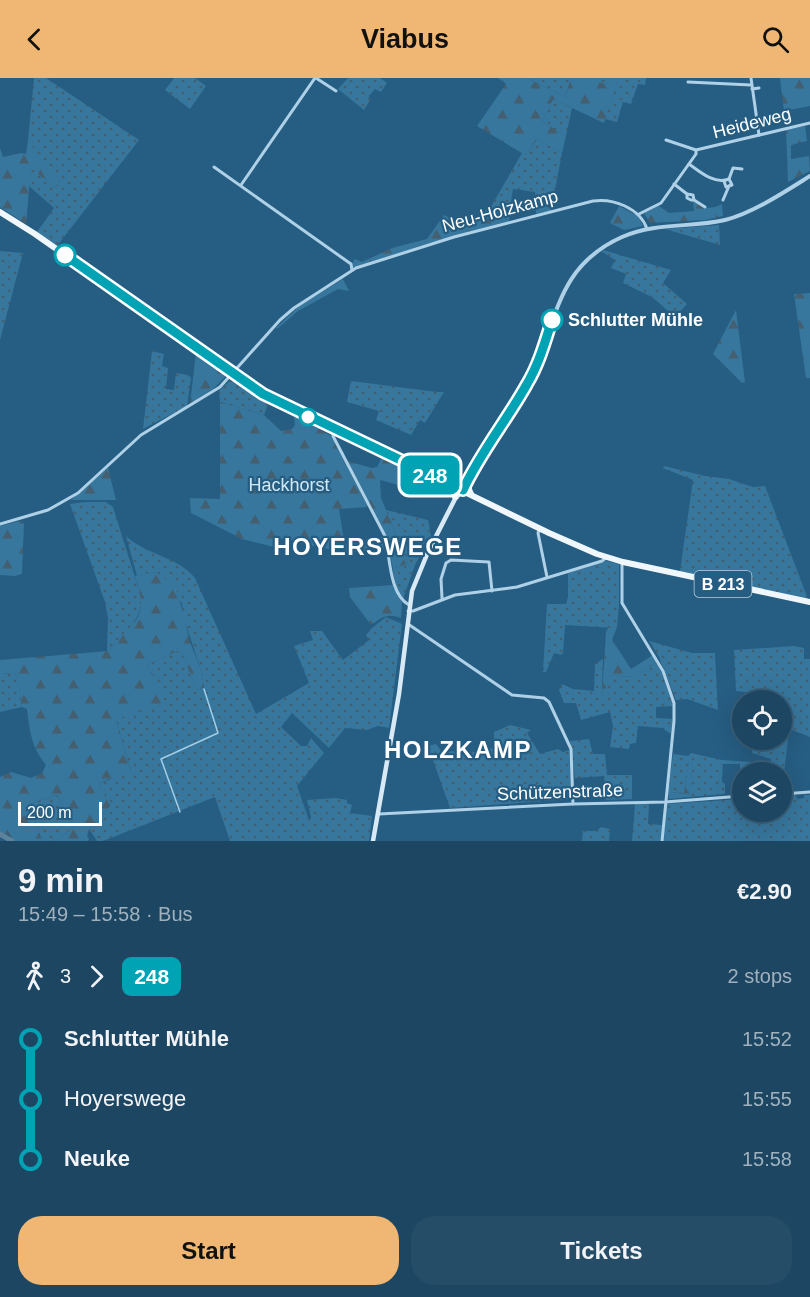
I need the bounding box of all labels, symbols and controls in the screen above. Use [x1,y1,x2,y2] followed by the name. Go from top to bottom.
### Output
[18,23,51,56] icon: back
[759,23,792,56] icon: search
[361,24,449,54] text: Viabus
[711,104,793,142] street label: Heideweg
[440,186,560,236] street label: Neu-Holzkamp
[54,244,76,266] unlabelled marker
[541,309,563,331] marker: Schlutter Mühle
[568,310,703,330] place label: Schlutter Mühle
[299,408,317,426] unlabelled marker
[396,456,464,494] line badge: 248
[412,464,448,487] text: 248
[248,475,330,495] park label: Hackhorst
[273,533,463,560] district label: HOYERSWEGE
[694,571,752,597] road number: B 213
[732,690,792,822] map controls
[732,690,792,750] button: locate
[384,736,532,763] district label: HOLZKAMP
[732,762,792,822] button: layers
[497,780,623,804] street label: Schützenstraße
[18,799,102,826] scale bar
[27,804,71,821] text: 200 m
[18,862,104,899] text: 9 min
[737,879,792,904] text: €2.90
[18,903,193,925] text: 15:49 – 15:58 · Bus
[18,960,51,993] icon: walk
[80,960,113,993] icon: forward
[60,965,71,987] text: 3
[134,965,169,988] text: 248
[728,965,792,987] text: 2 stops
[64,1026,229,1051] text: Schlutter Mühle
[742,1028,792,1050] text: 15:52
[64,1086,186,1111] text: Hoyerswege
[742,1088,792,1110] text: 15:55
[64,1146,130,1171] text: Neuke
[742,1148,792,1170] text: 15:58
[18,1216,399,1285] button: Start
[411,1216,792,1285] button: Tickets

